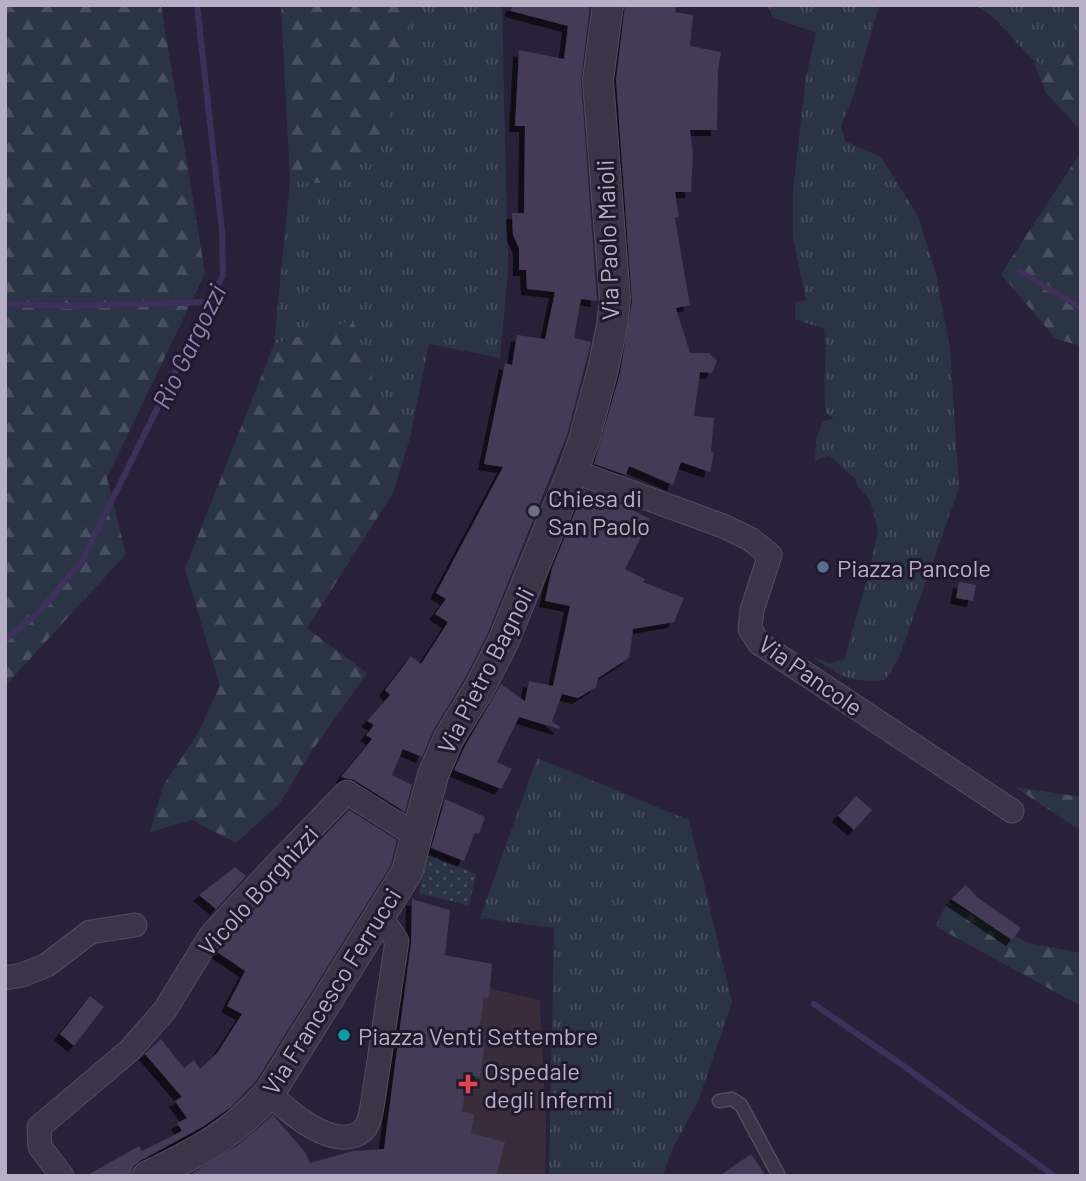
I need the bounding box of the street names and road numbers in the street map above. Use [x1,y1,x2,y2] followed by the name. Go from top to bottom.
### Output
[590,159,624,321] street label: Via Paolo Maioli
[431,582,539,758] street label: Via Pietro Bagnoli
[753,629,869,721] street label: Via Pancole
[192,819,324,961] street label: Vicolo Borghizzi
[256,882,406,1100] street label: Via Francesco Ferrucci

